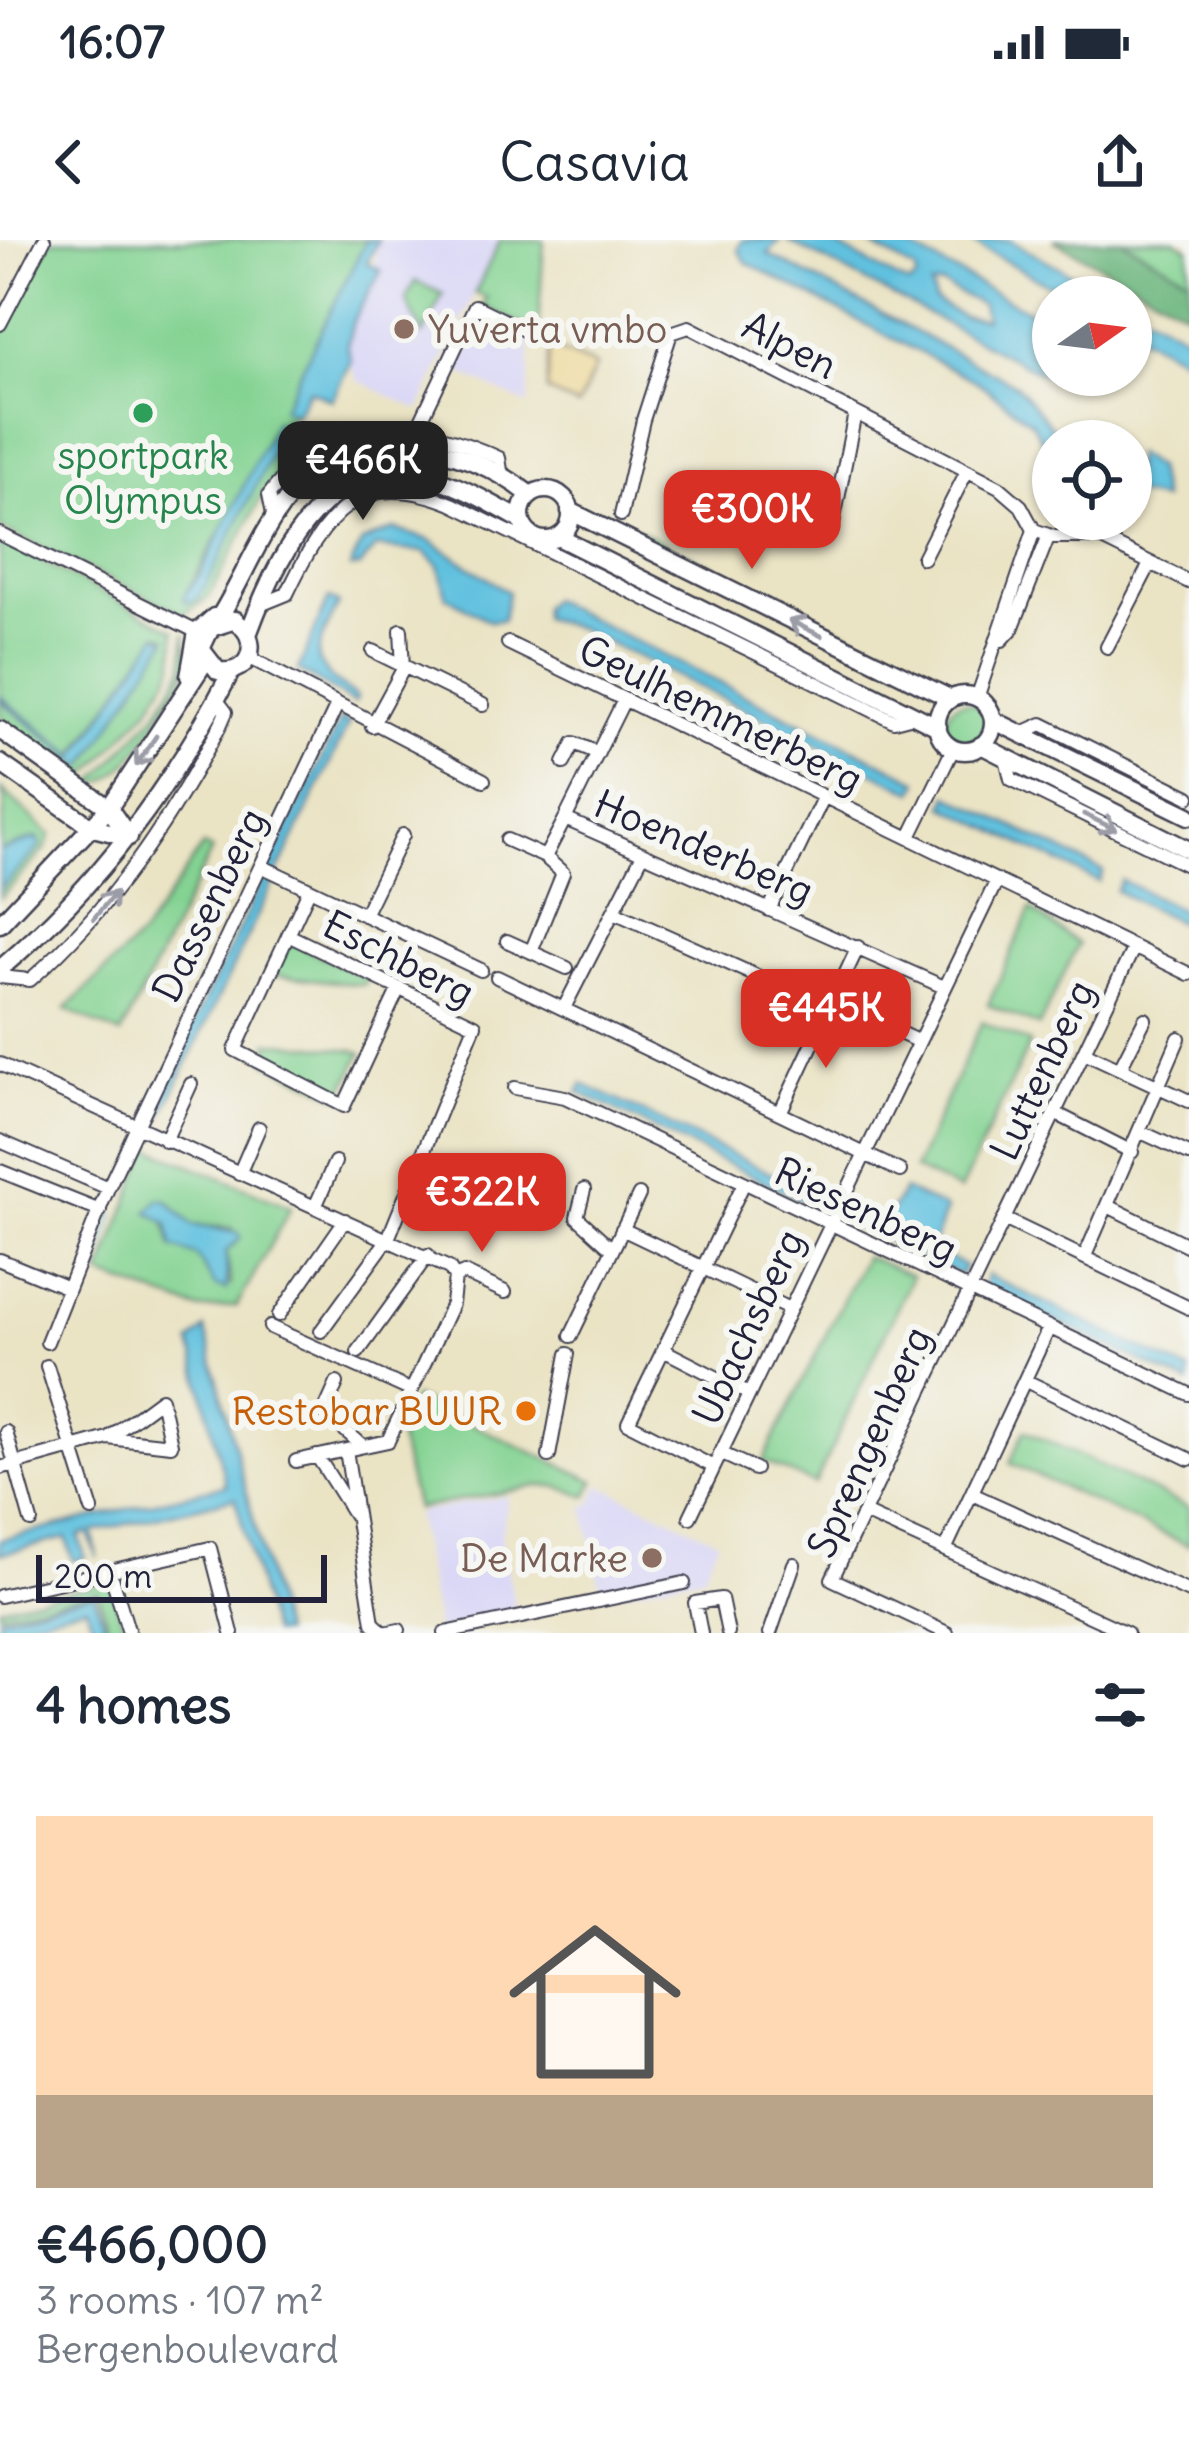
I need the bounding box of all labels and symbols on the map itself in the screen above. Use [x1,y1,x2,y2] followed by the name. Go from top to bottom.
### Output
[1032,276,1152,396] north arrow
[734,301,845,390] street label: Alpen
[428,305,667,354] place label: Yuverta vmbo
[391,316,417,342] marker: Yuverta vmbo
[130,400,156,426] marker: sportpark Olympus
[279,421,447,523] pin: €466K
[57,431,229,525] place label: sportpark Olympus
[668,470,836,572] pin: €300K
[788,615,823,638] one-way arrow
[571,625,871,804] street label: Geulhemmerberg
[134,733,159,767] one-way arrow
[587,779,821,916] street label: Hoenderberg
[142,801,277,1010] street label: Dassenberg
[1082,812,1117,835] one-way arrow
[91,890,118,921] one-way arrow
[315,900,482,1017] street label: Eschberg
[742,969,910,1071] pin: €445K
[980,972,1105,1168] street label: Luttenberg
[767,1147,965,1274] street label: Riesenberg
[398,1153,566,1255] pin: €322K
[682,1222,815,1433] street label: Ubachsberg
[797,1319,942,1565] street label: Sprengenberg
[232,1387,502,1436] place label: Restobar BUUR
[513,1398,539,1424] marker: Restobar BUUR
[460,1534,628,1583] place label: De Marke
[639,1545,665,1571] marker: De Marke
[36,1549,327,1602] scale bar

